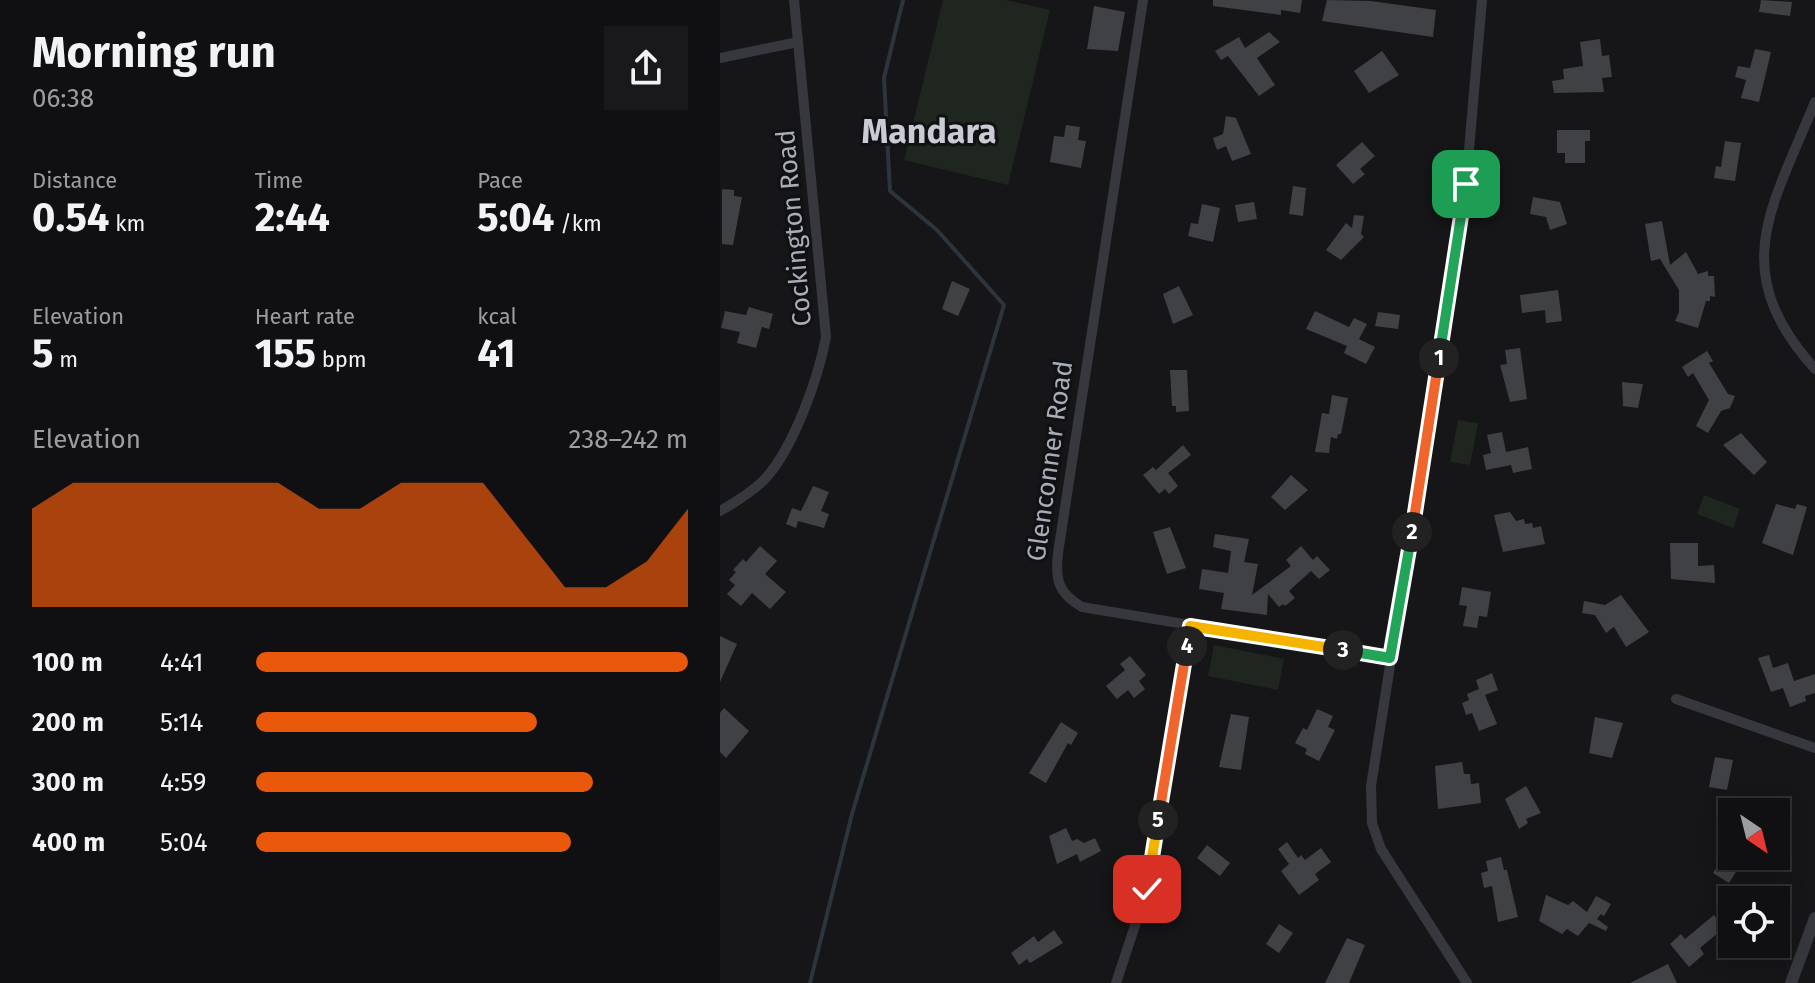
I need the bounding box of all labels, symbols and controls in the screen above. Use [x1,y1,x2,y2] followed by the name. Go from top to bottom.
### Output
[32,26,276,79] text: Morning run
[604,26,688,110] button: share
[32,83,94,114] text: 06:38
[861,111,997,152] district label: Mandara
[770,128,818,328] street label: Cockington Road
[1432,150,1500,218] pin
[1444,162,1488,206] icon: arrive
[32,167,117,194] text: Distance
[255,167,303,194] text: Time
[477,167,523,194] text: Pace
[32,194,109,242] text: 0.54
[255,194,330,242] text: 2:44
[477,194,554,242] text: 5:04
[109,210,145,237] text: km
[554,210,602,237] text: /km
[32,303,124,330] text: Elevation
[255,303,355,330] text: Heart rate
[477,303,517,330] text: kcal
[32,330,53,378] text: 5
[255,330,316,378] text: 155
[477,330,516,378] text: 41
[1419,338,1459,378] pin: 1
[1434,344,1444,371] text: 1
[53,346,78,373] text: m
[316,346,367,373] text: bpm
[1021,359,1079,563] street label: Glenconner Road
[32,424,141,455] text: Elevation
[569,424,688,455] text: 238–242 m
[1392,512,1432,552] pin: 2
[1406,518,1418,545] text: 2
[1167,626,1207,666] pin: 4
[1323,630,1363,670] pin: 3
[1181,632,1193,659] text: 4
[1337,636,1349,663] text: 3
[32,647,103,678] text: 100 m
[160,647,204,678] text: 4:41
[32,707,104,738] text: 200 m
[160,707,203,738] text: 5:14
[32,767,104,798] text: 300 m
[160,767,206,798] text: 4:59
[1718,798,1790,870] north arrow
[1718,798,1790,958] map controls
[1138,800,1178,840] pin: 5
[1152,806,1164,833] text: 5
[32,827,105,858] text: 400 m
[160,827,208,858] text: 5:04
[1113,855,1181,923] pin
[1125,867,1169,911] icon: check
[1718,886,1790,958] button: locate

